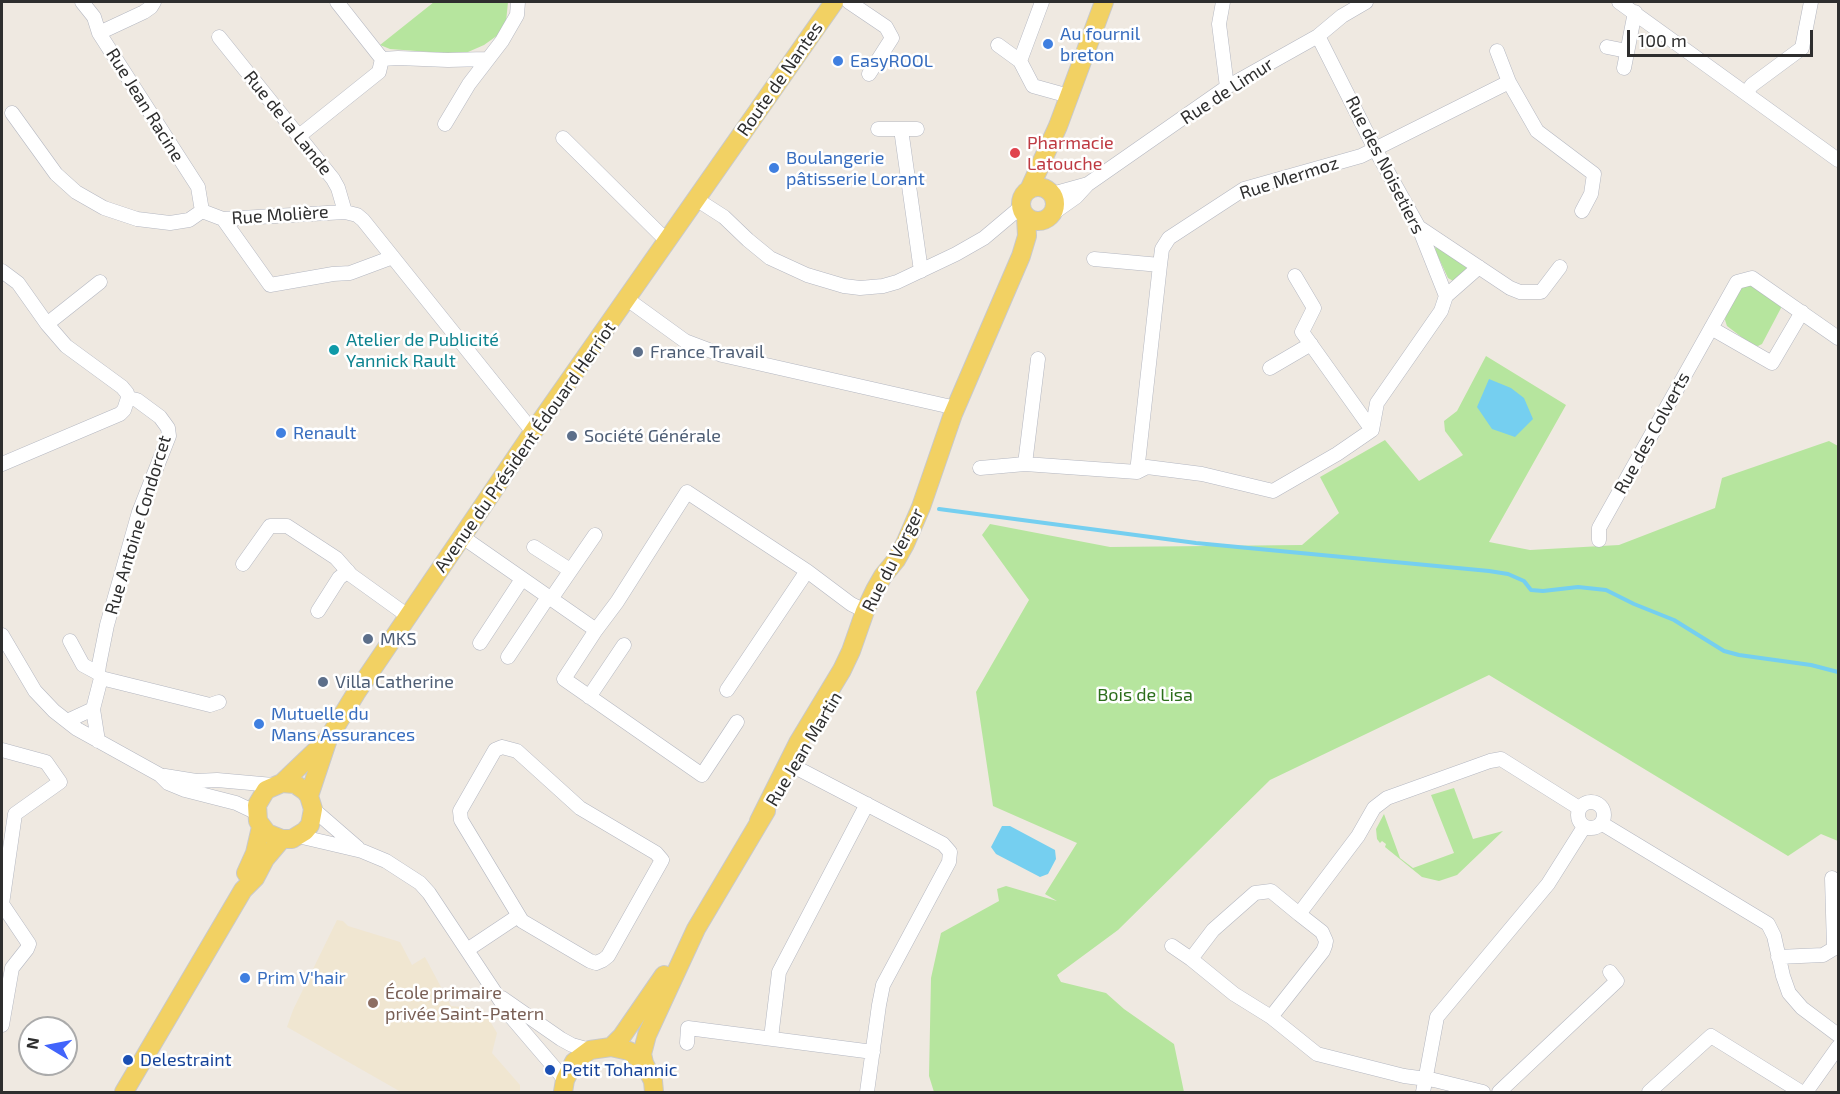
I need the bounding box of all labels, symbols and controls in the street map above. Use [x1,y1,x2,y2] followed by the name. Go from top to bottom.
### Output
[733,18,827,140] street label: Route de Nantes
[1630,18,1816,56] scale bar
[1060,23,1140,66] place label: Au fournil breton
[1638,29,1687,51] text: 100 m
[1041,37,1055,51] marker: Au fournil breton
[102,44,188,166] street label: Rue Jean Racine
[850,50,933,72] place label: EasyROOL
[1177,53,1277,129] street label: Rue de Limur
[831,54,845,68] marker: EasyROOL
[239,67,337,179] street label: Rue de la Lande
[1341,92,1429,238] street label: Rue des Noisetiers
[1027,132,1114,174] place label: Pharmacie Latouche
[1008,146,1022,160] marker: Pharmacie Latouche
[786,147,925,190] place label: Boulangerie pâtisserie Lorant
[1237,152,1341,204] street label: Rue Mermoz
[767,161,781,175] marker: Boulangerie pâtisserie Lorant
[231,201,329,229] street label: Rue Molière
[430,318,620,576] street label: Avenue du Président Édouard Herriot
[346,329,499,372] place label: Atelier de Publicité Yannick Rault
[650,341,764,363] place label: France Travail
[327,343,341,357] marker: Atelier de Publicité Yannick Rault
[631,345,645,359] marker: France Travail
[1610,368,1694,498] street label: Rue des Colverts
[293,422,356,444] place label: Renault
[584,425,721,447] place label: Société Générale
[274,426,288,440] marker: Renault
[565,429,579,443] marker: Société Générale
[100,433,176,617] street label: Rue Antoine Condorcet
[858,504,928,616] street label: Rue du Verger
[380,628,417,650] place label: MKS
[361,632,375,646] marker: MKS
[335,671,454,693] place label: Villa Catherine
[316,675,330,689] marker: Villa Catherine
[1097,684,1193,706] park label: Bois de Lisa
[761,688,847,810] street label: Rue Jean Martin
[271,703,415,746] place label: Mutuelle du Mans Assurances
[252,717,266,731] marker: Mutuelle du Mans Assurances
[257,967,346,989] place label: Prim V'hair
[238,971,252,985] marker: Prim V'hair
[385,982,544,1024] place label: École primaire privée Saint-Patern
[366,996,380,1010] marker: École primaire privée Saint-Patern
[18,1016,78,1076] north arrow
[21,1036,42,1050] text: N
[140,1049,232,1071] place label: Delestraint
[121,1053,135,1067] marker: Delestraint
[562,1059,678,1081] place label: Petit Tohannic
[543,1063,557,1077] marker: Petit Tohannic

